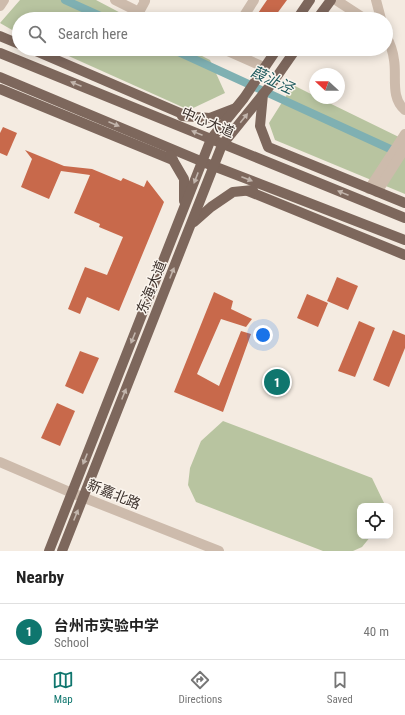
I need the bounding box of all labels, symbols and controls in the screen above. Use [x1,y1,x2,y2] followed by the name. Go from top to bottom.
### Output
[12,12,393,56] search box
[26,23,48,45] icon: search
[58,25,128,43] text: Search here
[248,62,298,99] water label: 葭沚泾
[309,68,345,104] north arrow
[71,81,82,87] one-way arrow
[179,104,237,140] street label: 中心大道
[239,113,248,124] one-way arrow
[108,122,120,128] one-way arrow
[190,129,202,135] one-way arrow
[193,173,199,184] one-way arrow
[241,176,253,182] one-way arrow
[336,189,348,195] one-way arrow
[133,258,169,316] street label: 东海大道
[169,266,175,278] one-way arrow
[253,325,273,345] your location
[129,333,135,345] one-way arrow
[264,367,290,397] pin: 1
[121,388,127,399] one-way arrow
[82,454,88,465] one-way arrow
[85,476,143,512] street label: 新嘉北路
[357,503,393,539] map controls
[357,503,393,539] button: locate
[74,508,80,520] one-way arrow
[16,567,64,587] text: Nearby
[54,617,159,635] text: 台州市实验中学
[26,624,32,639] text: 1
[363,624,389,639] text: 40 m
[54,635,89,650] text: School
[52,669,74,706] tab: Map
[178,669,222,706] tab: Directions
[327,669,353,706] tab: Saved

